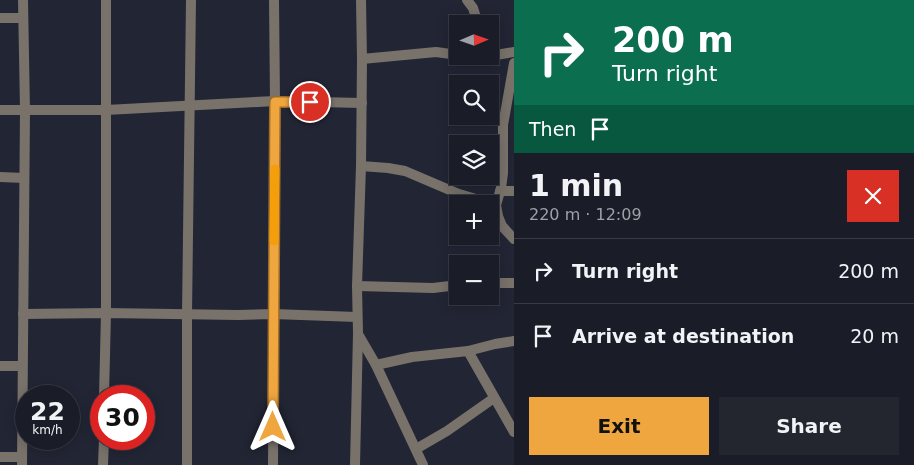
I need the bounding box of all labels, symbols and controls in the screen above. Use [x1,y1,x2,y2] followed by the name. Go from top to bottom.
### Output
[449,15,499,65] north arrow
[449,15,499,305] map controls
[529,20,594,85] icon: right
[612,20,734,60] text: 200 m
[612,61,717,86] text: Turn right
[449,75,499,125] button: search
[289,81,331,123] pin
[296,88,324,116] icon: arrive
[586,115,614,143] icon: arrive
[529,118,576,140] text: Then
[449,135,499,185] button: layers
[529,168,623,203] text: 1 min
[847,170,899,222] button: close
[449,195,499,245] button: +
[529,205,642,224] text: 220 m · 12:09
[449,255,499,305] button: −
[529,257,557,285] icon: right
[572,260,678,282] text: Turn right
[838,260,899,282] text: 200 m
[529,322,557,350] icon: arrive
[572,325,794,347] text: Arrive at destination
[850,325,899,347] text: 20 m
[90,385,155,450] speed limit sign: 30
[30,397,65,426] text: 22
[529,397,709,455] button: Exit
[719,397,899,455] button: Share
[246,400,298,452] position arrow
[32,423,63,437] text: km/h

